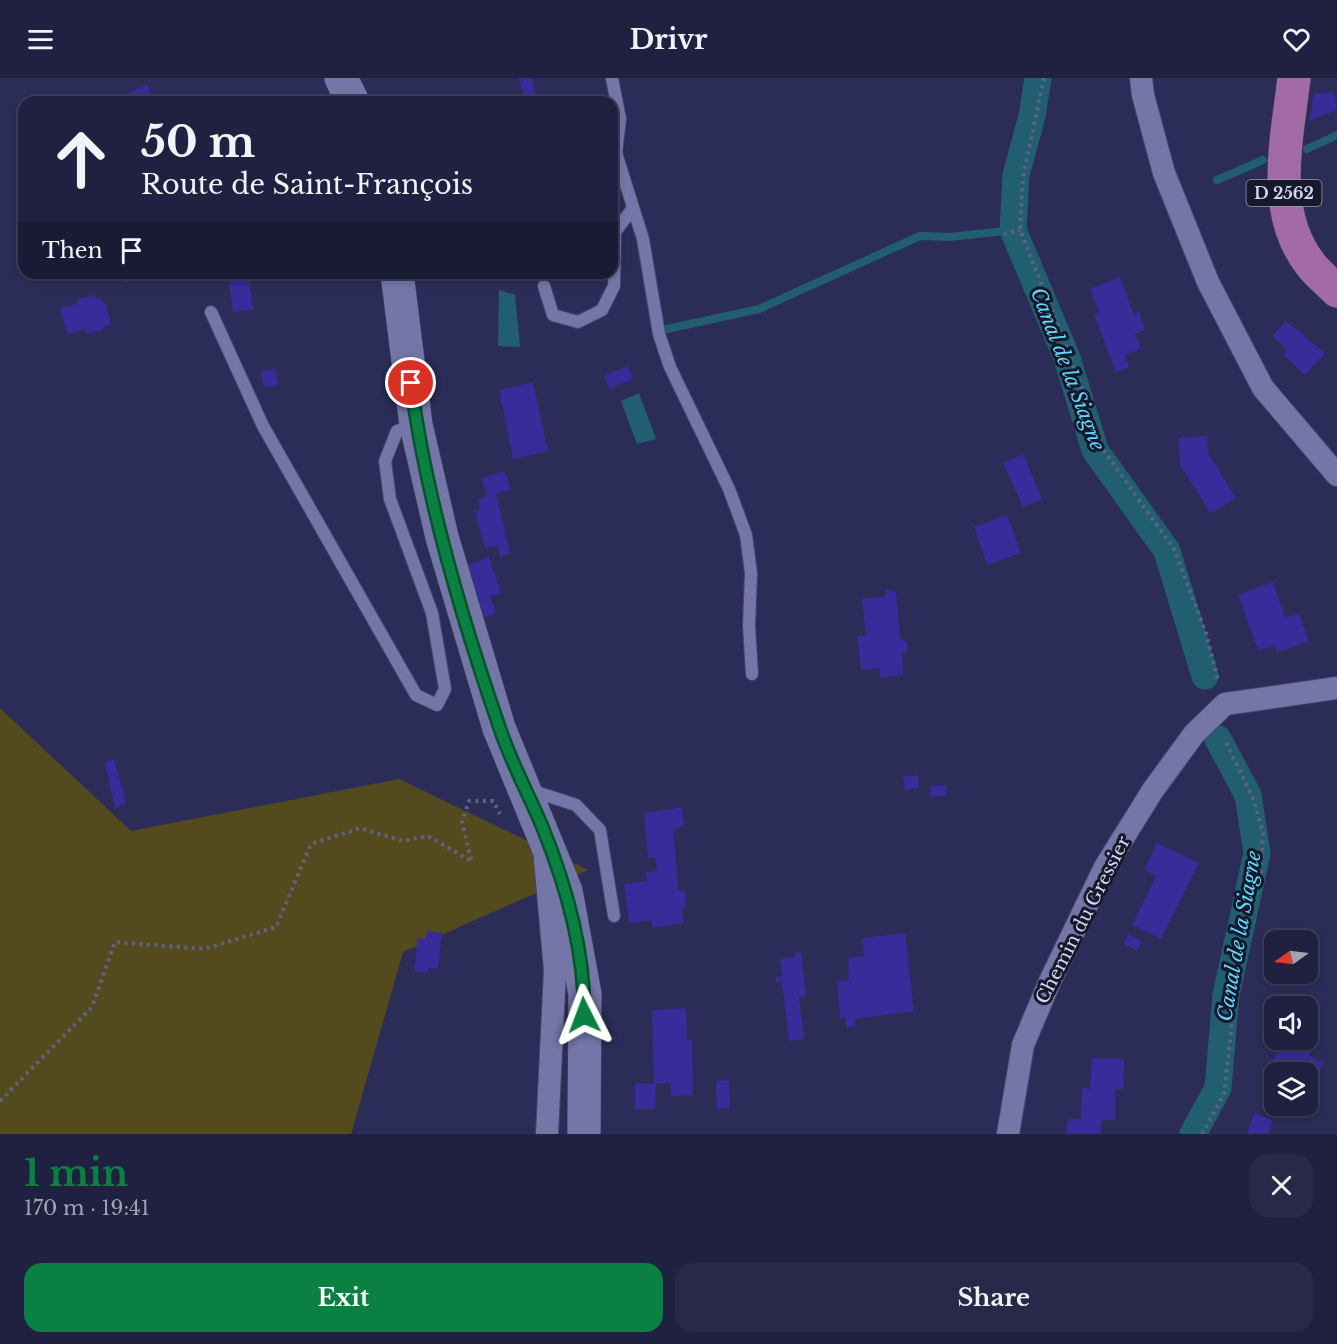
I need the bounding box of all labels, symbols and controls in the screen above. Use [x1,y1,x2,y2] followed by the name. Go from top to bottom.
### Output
[24,23,57,56] icon: menu
[629,23,708,56] text: Drivr
[1280,23,1313,56] icon: heart
[141,116,255,168] text: 50 m
[42,120,120,198] icon: ahead
[141,168,473,201] text: Route de Saint-François
[1246,180,1322,206] road number: D 2562
[115,234,148,267] icon: arrive
[42,237,103,264] text: Then
[1026,284,1110,454] water label: Canal de la Siagne
[385,357,436,408] pin
[394,366,427,399] icon: arrive
[1031,832,1135,1008] street label: Chemin du Gressier
[1212,849,1266,1023] water label: Canal de la Siagne
[1264,930,1318,984] north arrow
[1264,930,1318,1116] map controls
[552,983,616,1047] position arrow
[1264,996,1318,1050] button: sound
[1264,1062,1318,1116] button: layers
[24,1151,128,1196] text: 1 min
[1250,1154,1313,1217] button: close
[24,1196,150,1220] text: 170 m · 19:41
[24,1263,663,1332] button: Exit
[675,1263,1313,1332] button: Share

